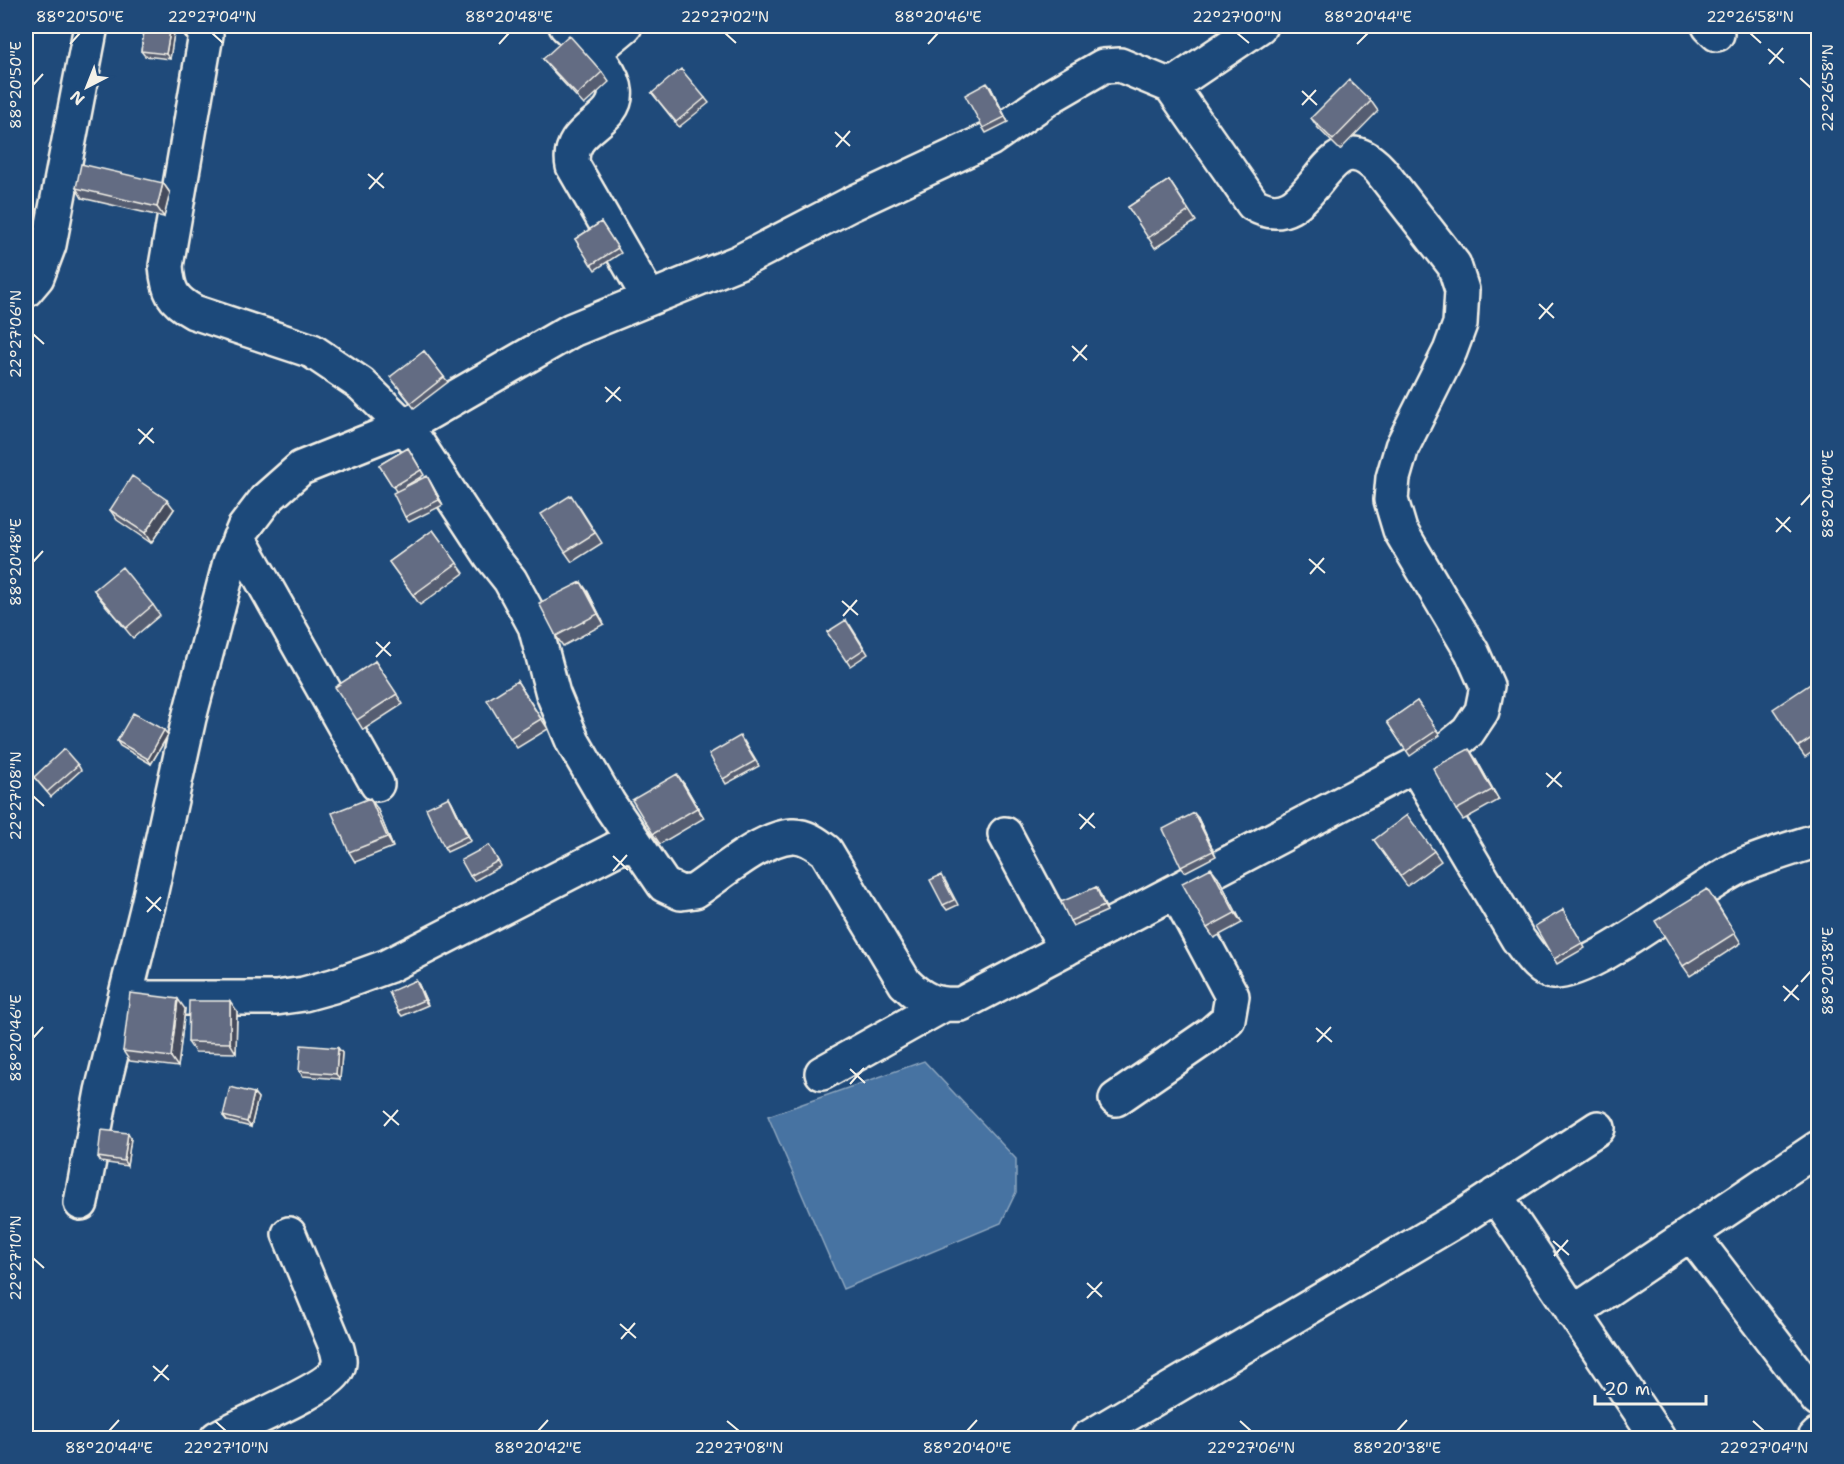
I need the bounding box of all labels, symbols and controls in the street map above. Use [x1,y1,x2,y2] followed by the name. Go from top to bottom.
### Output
[36,7,124,27] text: 88°20'50"E
[168,7,256,27] text: 22°27'04"N
[465,7,553,27] text: 88°20'48"E
[681,7,769,27] text: 22°27'02"N
[894,7,982,27] text: 88°20'46"E
[1192,7,1282,27] text: 22°27'00"N
[1324,7,1412,27] text: 88°20'44"E
[1706,7,1794,27] text: 22°26'58"N
[6,41,26,129] text: 88°20'50"E
[1818,44,1838,132] text: 22°26'58"N
[57,57,117,117] north arrow
[66,86,89,110] text: N
[6,290,26,378] text: 22°27'06"N
[1818,450,1838,538] text: 88°20'40"E
[6,518,26,606] text: 88°20'48"E
[6,751,26,841] text: 22°27'08"N
[1818,927,1838,1015] text: 88°20'38"E
[6,994,26,1082] text: 88°20'46"E
[6,1215,26,1301] text: 22°27'10"N
[1595,1368,1706,1406] scale bar
[1604,1377,1650,1401] text: 20 m
[65,1438,153,1458] text: 88°20'44"E
[183,1438,269,1458] text: 22°27'10"N
[494,1438,582,1458] text: 88°20'42"E
[694,1438,784,1458] text: 22°27'08"N
[923,1438,1011,1458] text: 88°20'40"E
[1207,1438,1295,1458] text: 22°27'06"N
[1353,1438,1441,1458] text: 88°20'38"E
[1720,1438,1808,1458] text: 22°27'04"N

